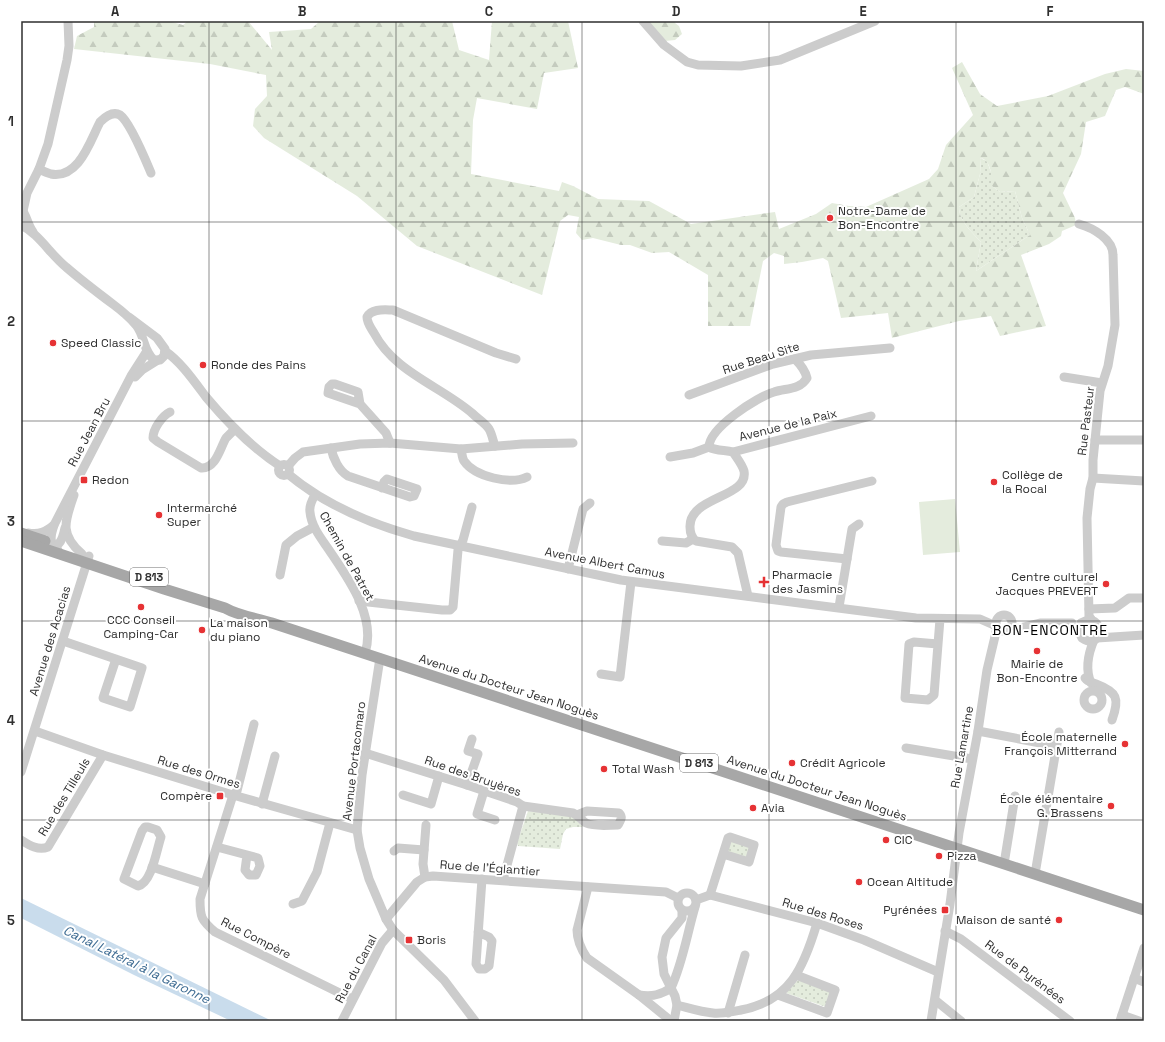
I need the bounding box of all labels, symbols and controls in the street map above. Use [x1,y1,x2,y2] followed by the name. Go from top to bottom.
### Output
[111,3,120,20] text: A
[298,3,307,20] text: B
[485,3,493,20] text: C
[672,3,681,20] text: D
[859,3,867,20] text: E
[1047,3,1054,20] text: F
[8,113,14,130] text: 1
[838,203,926,233] place label: Notre-Dame de Bon-Encontre
[825,213,835,223] marker: Notre-Dame de Bon-Encontre
[7,313,15,330] text: 2
[61,335,141,351] place label: Speed Classic
[48,338,58,348] marker: Speed Classic
[720,338,802,378] street label: Rue Beau Site
[211,357,306,373] place label: Ronde des Pains
[198,360,208,370] marker: Ronde des Pains
[1074,385,1098,456] street label: Rue Pasteur
[64,395,114,469] street label: Rue Jean Bru
[737,405,839,445] street label: Avenue de la Paix
[1002,467,1063,497] place label: Collège de la Rocal
[92,472,129,488] place label: Redon
[79,475,89,485] marker: Redon
[989,477,999,487] marker: Collège de la Rocal
[167,500,237,530] place label: Intermarché Super
[316,509,378,603] street label: Chemin de Patret
[154,510,164,520] marker: Intermarché Super
[7,513,15,530] text: 3
[543,543,667,583] street label: Avenue Albert Camus
[772,567,843,597] place label: Pharmacie des Jasmins
[130,568,168,586] road number: D 813
[995,569,1098,599] place label: Centre culturel Jacques PREVERT
[759,577,769,587] marker: Pharmacie des Jasmins
[1101,579,1111,589] marker: Centre culturel Jacques PREVERT
[26,584,74,698] street label: Avenue des Acacias
[136,602,146,612] marker: CCC Conseil Camping-Car
[103,612,179,642] place label: CCC Conseil Camping-Car
[210,615,268,645] place label: La maison du piano
[992,621,1108,639] district label: BON-ENCONTRE
[197,625,207,635] marker: La maison du piano
[1032,646,1042,656] marker: Mairie de Bon-Encontre
[417,650,601,724] street label: Avenue du Docteur Jean Noguès
[997,656,1078,686] place label: Mairie de Bon-Encontre
[339,700,369,822] street label: Avenue Portacomaro
[947,705,977,789] street label: Rue Lamartine
[7,712,15,729] text: 4
[1004,729,1117,759] place label: École maternelle François Mitterrand
[1120,739,1130,749] marker: École maternelle François Mitterrand
[725,751,909,825] street label: Avenue du Docteur Jean Noguès
[156,752,242,792] street label: Rue des Ormes
[422,752,524,800] street label: Rue des Bruyères
[680,754,718,772] road number: D 813
[34,755,94,839] street label: Rue des Tilleuls
[800,755,886,771] place label: Crédit Agricole
[787,758,797,768] marker: Crédit Agricole
[612,761,674,777] place label: Total Wash
[599,764,609,774] marker: Total Wash
[160,788,212,804] place label: Compère
[215,791,225,801] marker: Compère
[1000,791,1103,821] place label: École élémentaire G. Brassens
[761,800,785,816] place label: Avia
[1106,801,1116,811] marker: École élémentaire G. Brassens
[748,803,758,813] marker: Avia
[894,832,913,848] place label: CIC
[881,835,891,845] marker: CIC
[947,848,977,864] place label: Pizza
[934,851,944,861] marker: Pizza
[439,857,541,880] street label: Rue de l'Églantier
[867,874,953,890] place label: Ocean Altitude
[854,877,864,887] marker: Ocean Altitude
[780,894,866,934] street label: Rue des Roses
[883,902,937,918] place label: Pyrénées
[940,905,950,915] marker: Pyrénées
[7,912,15,929] text: 5
[956,912,1051,928] place label: Maison de santé
[218,913,294,963] street label: Rue Compère
[1054,915,1064,925] marker: Maison de santé
[61,921,214,1008] water label: Canal Latéral à la Garonne
[331,932,381,1006] street label: Rue du Canal
[417,932,446,948] place label: Boris
[404,935,414,945] marker: Boris
[981,936,1069,1008] street label: Rue de Pyrénées

